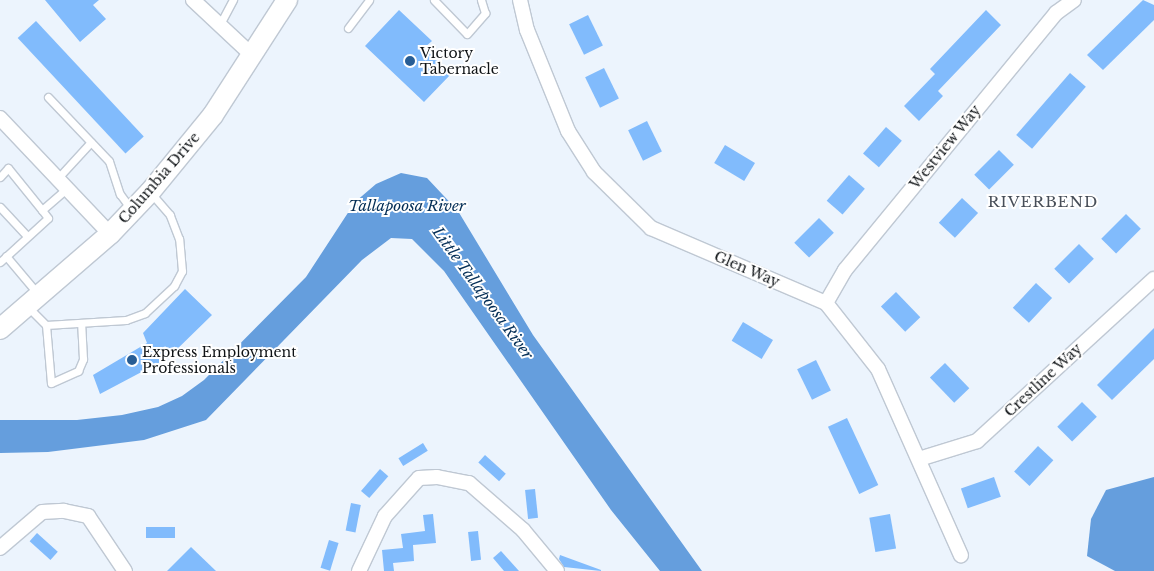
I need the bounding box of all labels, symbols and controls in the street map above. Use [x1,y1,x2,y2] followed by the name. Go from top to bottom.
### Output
[420,45,499,78] place label: Victory Tabernacle
[404,55,416,67] marker: Victory Tabernacle
[906,101,984,193] street label: Westview Way
[115,129,203,227] street label: Columbia Drive
[987,193,1099,211] district label: RIVERBEND
[348,197,466,215] water label: Tallapoosa River
[429,223,537,363] water label: Little Tallapoosa River
[711,248,783,290] street label: Glen Way
[1001,340,1085,420] street label: Crestline Way
[142,344,297,377] place label: Express Employment Professionals
[126,354,138,366] marker: Express Employment Professionals

